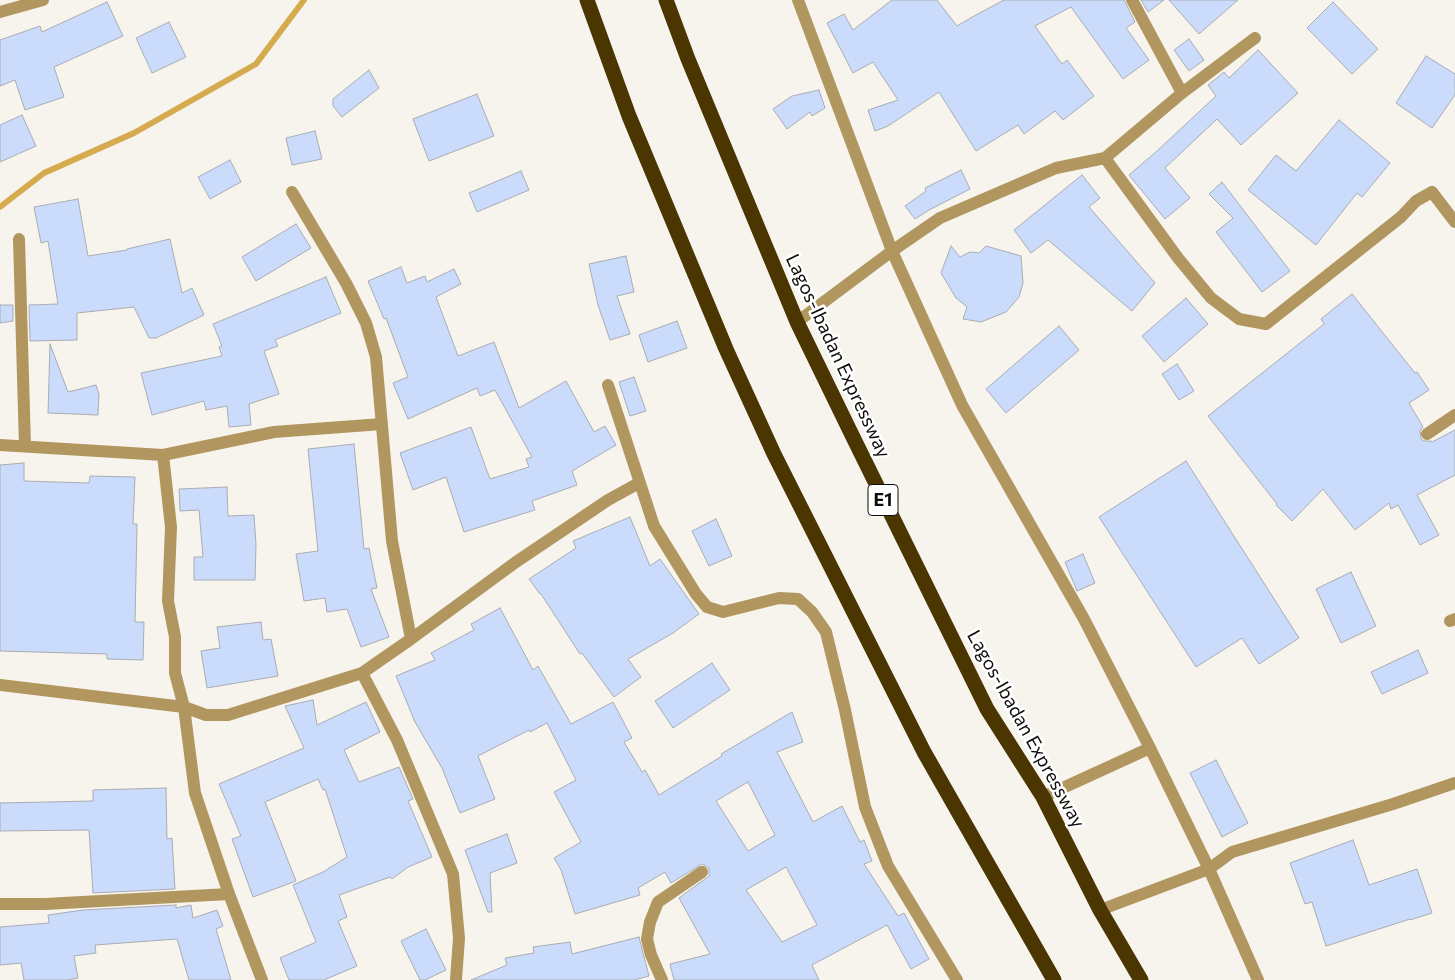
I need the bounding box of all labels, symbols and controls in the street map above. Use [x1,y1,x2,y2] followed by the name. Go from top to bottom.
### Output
[781,250,895,462] street label: Lagos-Ibadan Expressway
[868,484,898,516] road number: E1
[962,626,1090,832] street label: Lagos-Ibadan Expressway

